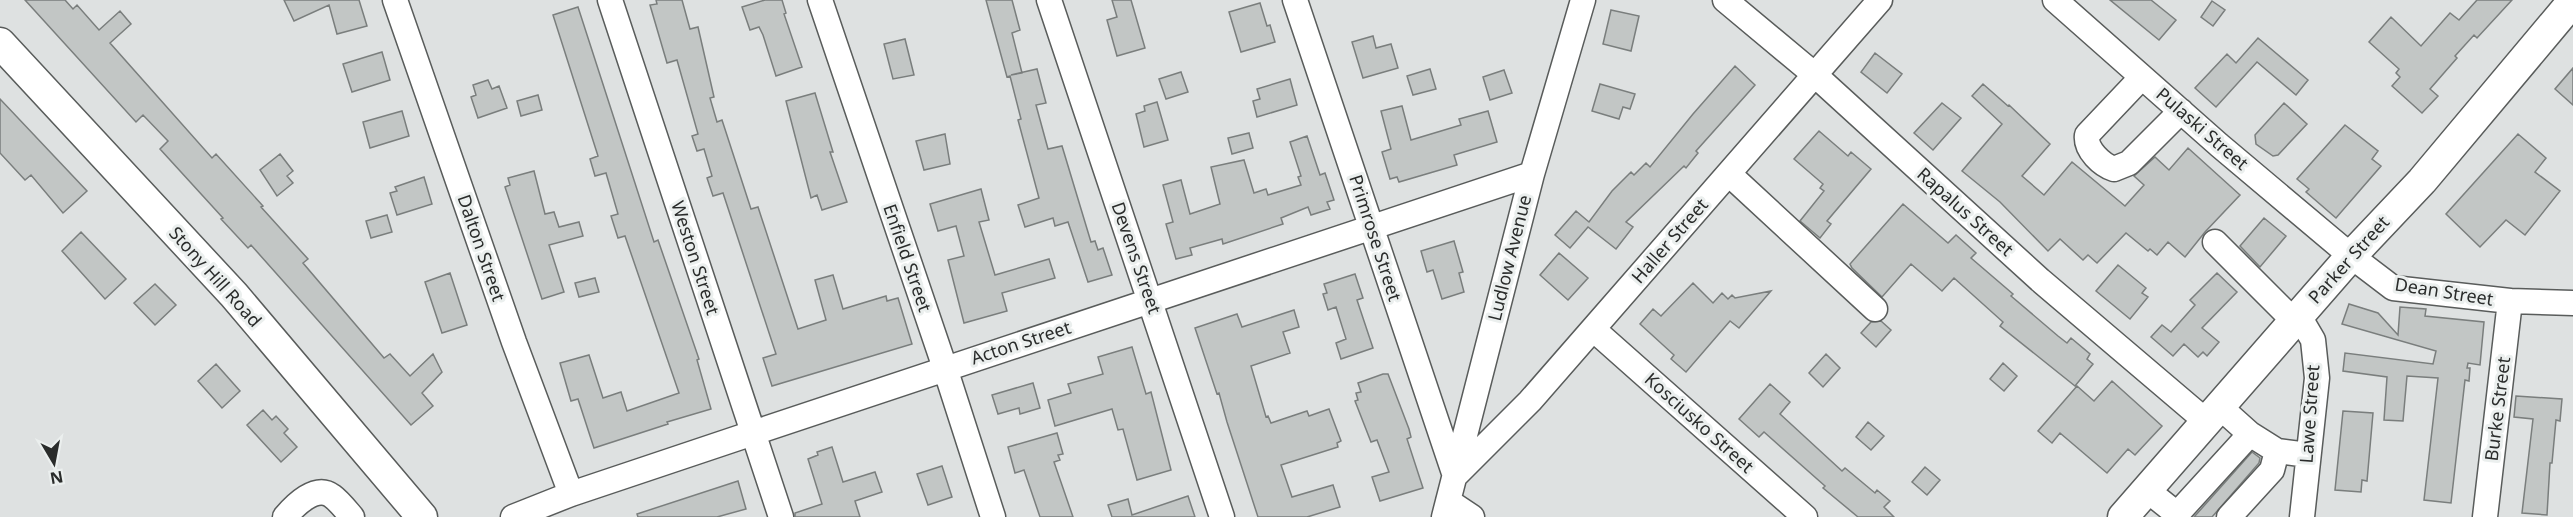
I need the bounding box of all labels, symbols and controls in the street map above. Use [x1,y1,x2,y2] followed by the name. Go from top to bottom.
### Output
[2152,82,2254,175] street label: Pulaski Street
[1912,162,2019,261] street label: Rapalus Street
[1344,171,1408,304] street label: Primrose Street
[452,191,512,305] street label: Dalton Street
[1482,192,1536,323] street label: Ludlow Avenue
[1626,192,1713,288] street label: Haller Street
[666,198,726,318] street label: Weston Street
[1107,198,1167,317] street label: Devens Street
[878,200,938,315] street label: Enfield Street
[2302,210,2394,308] street label: Parker Street
[164,221,267,332] street label: Stony Hill Road
[2393,271,2496,311] street label: Dean Street
[968,314,1074,369] street label: Acton Street
[2479,355,2515,462] street label: Burke Street
[2294,363,2324,464] street label: Lawe Street
[1640,367,1760,478] street label: Kosciusko Street
[24,433,84,493] north arrow
[48,466,65,490] text: N

